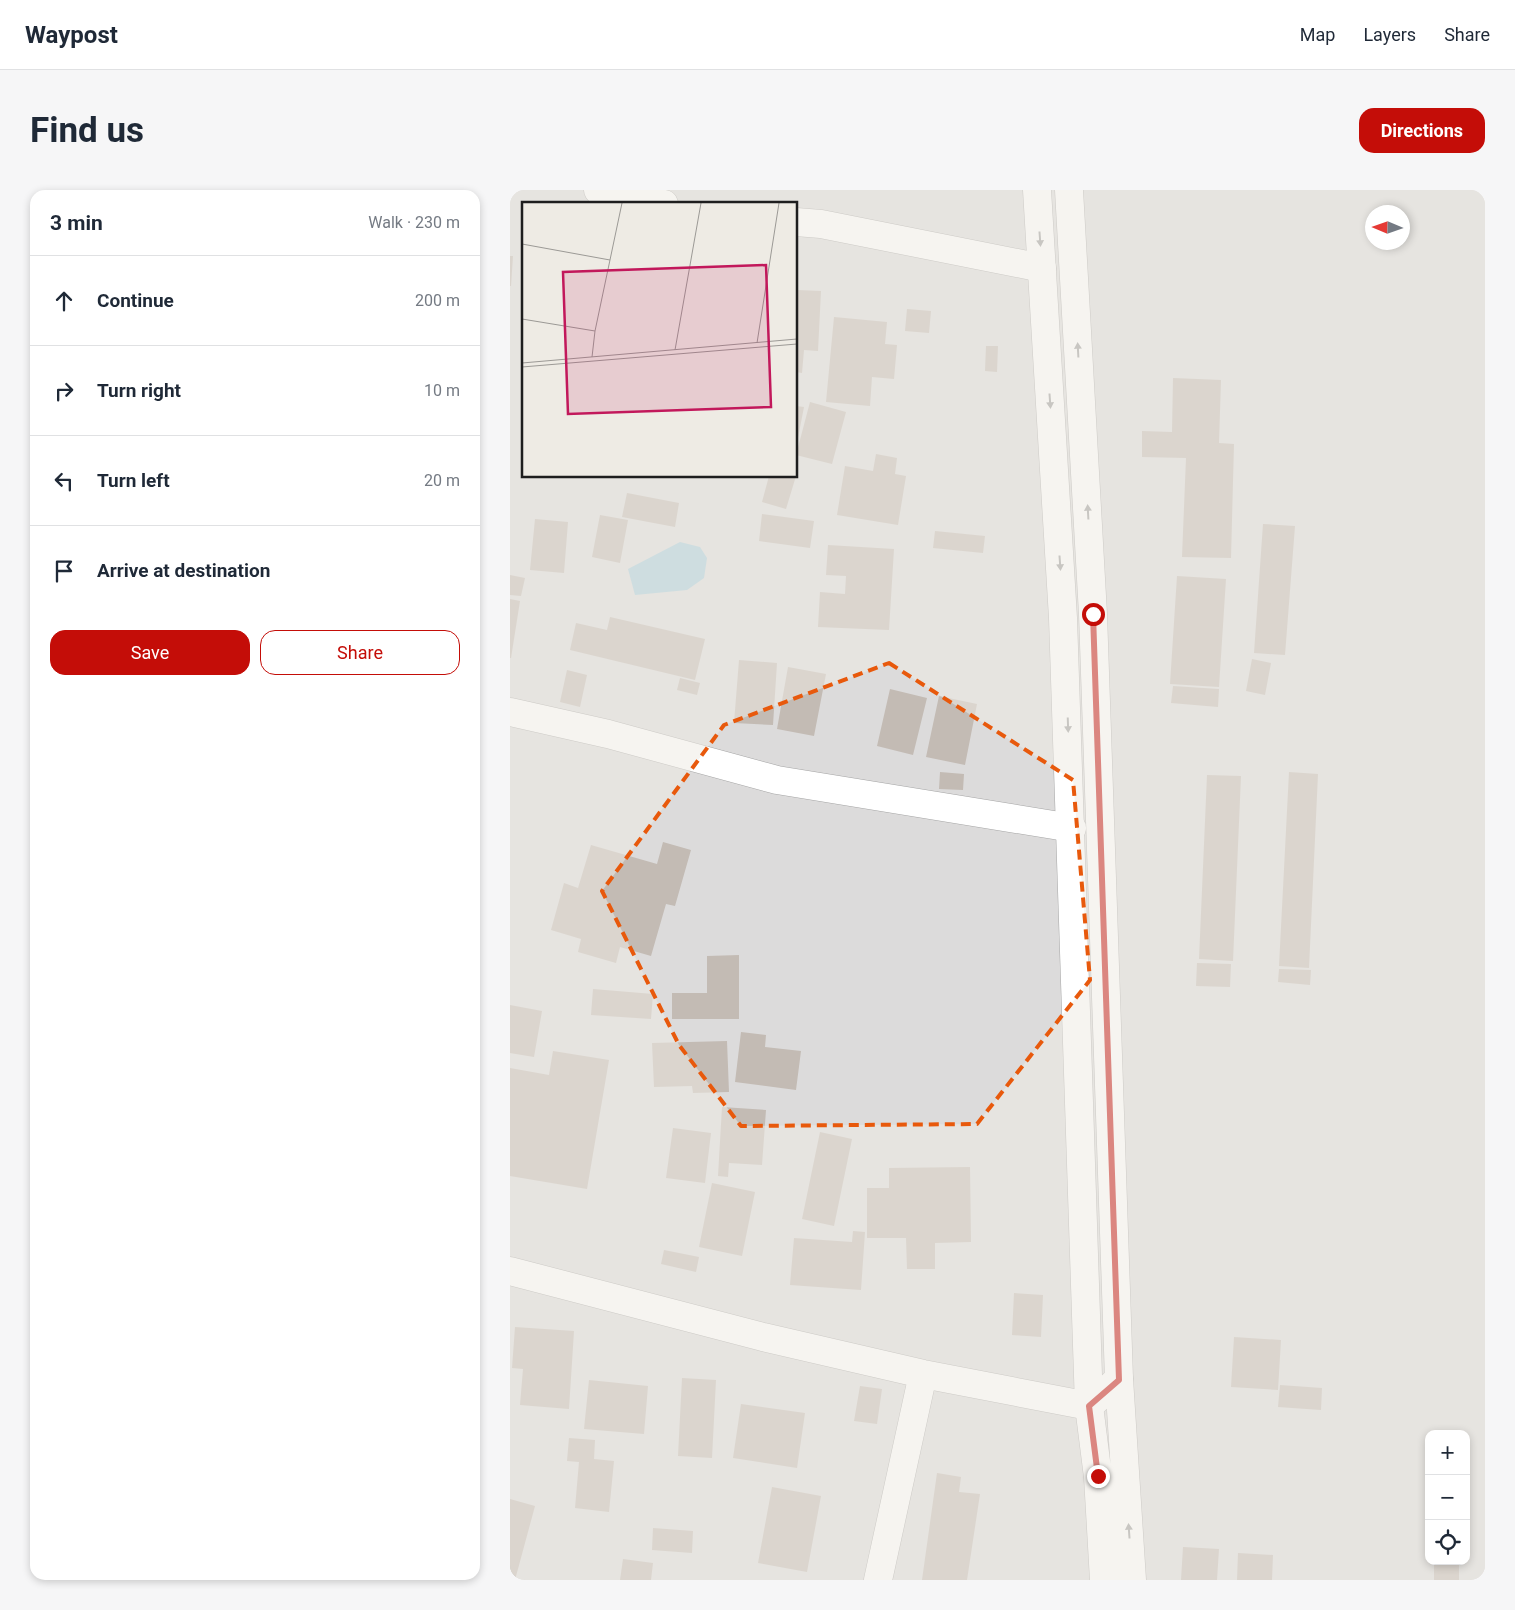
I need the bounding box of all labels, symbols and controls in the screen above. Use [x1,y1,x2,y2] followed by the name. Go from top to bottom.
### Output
[25,21,118,49] text: Waypost
[1300,24,1335,45] text: Map
[1363,24,1416,45] text: Layers
[1444,24,1490,45] text: Share
[1359,108,1485,153] button: Directions
[30,110,144,151] text: Find us
[522,202,798,478] inset map
[1365,205,1410,250] north arrow
[50,211,103,235] text: 3 min
[368,213,460,232] text: Walk · 230 m
[1037,231,1045,247] one-way arrow
[50,287,78,315] icon: ahead
[97,289,174,312] text: Continue
[415,291,460,310] text: 200 m
[1074,342,1082,358] one-way arrow
[50,377,78,405] icon: right
[97,379,181,402] text: Turn right
[424,381,460,400] text: 10 m
[1047,393,1055,409] one-way arrow
[50,467,78,495] icon: left
[97,469,170,492] text: Turn left
[424,471,460,490] text: 20 m
[1083,504,1091,520] one-way arrow
[1057,555,1065,571] one-way arrow
[50,557,78,585] icon: arrive
[97,559,270,582] text: Arrive at destination
[1082,603,1105,626] route start
[50,630,250,675] button: Save
[260,630,460,675] button: Share
[1064,718,1072,734] one-way arrow
[1425,1430,1470,1565] map controls
[1425,1430,1470,1475] button: +
[1087,1465,1110,1488] route end
[1425,1475,1470,1520] button: −
[1425,1520,1470,1565] button: locate
[1125,1523,1133,1539] one-way arrow

